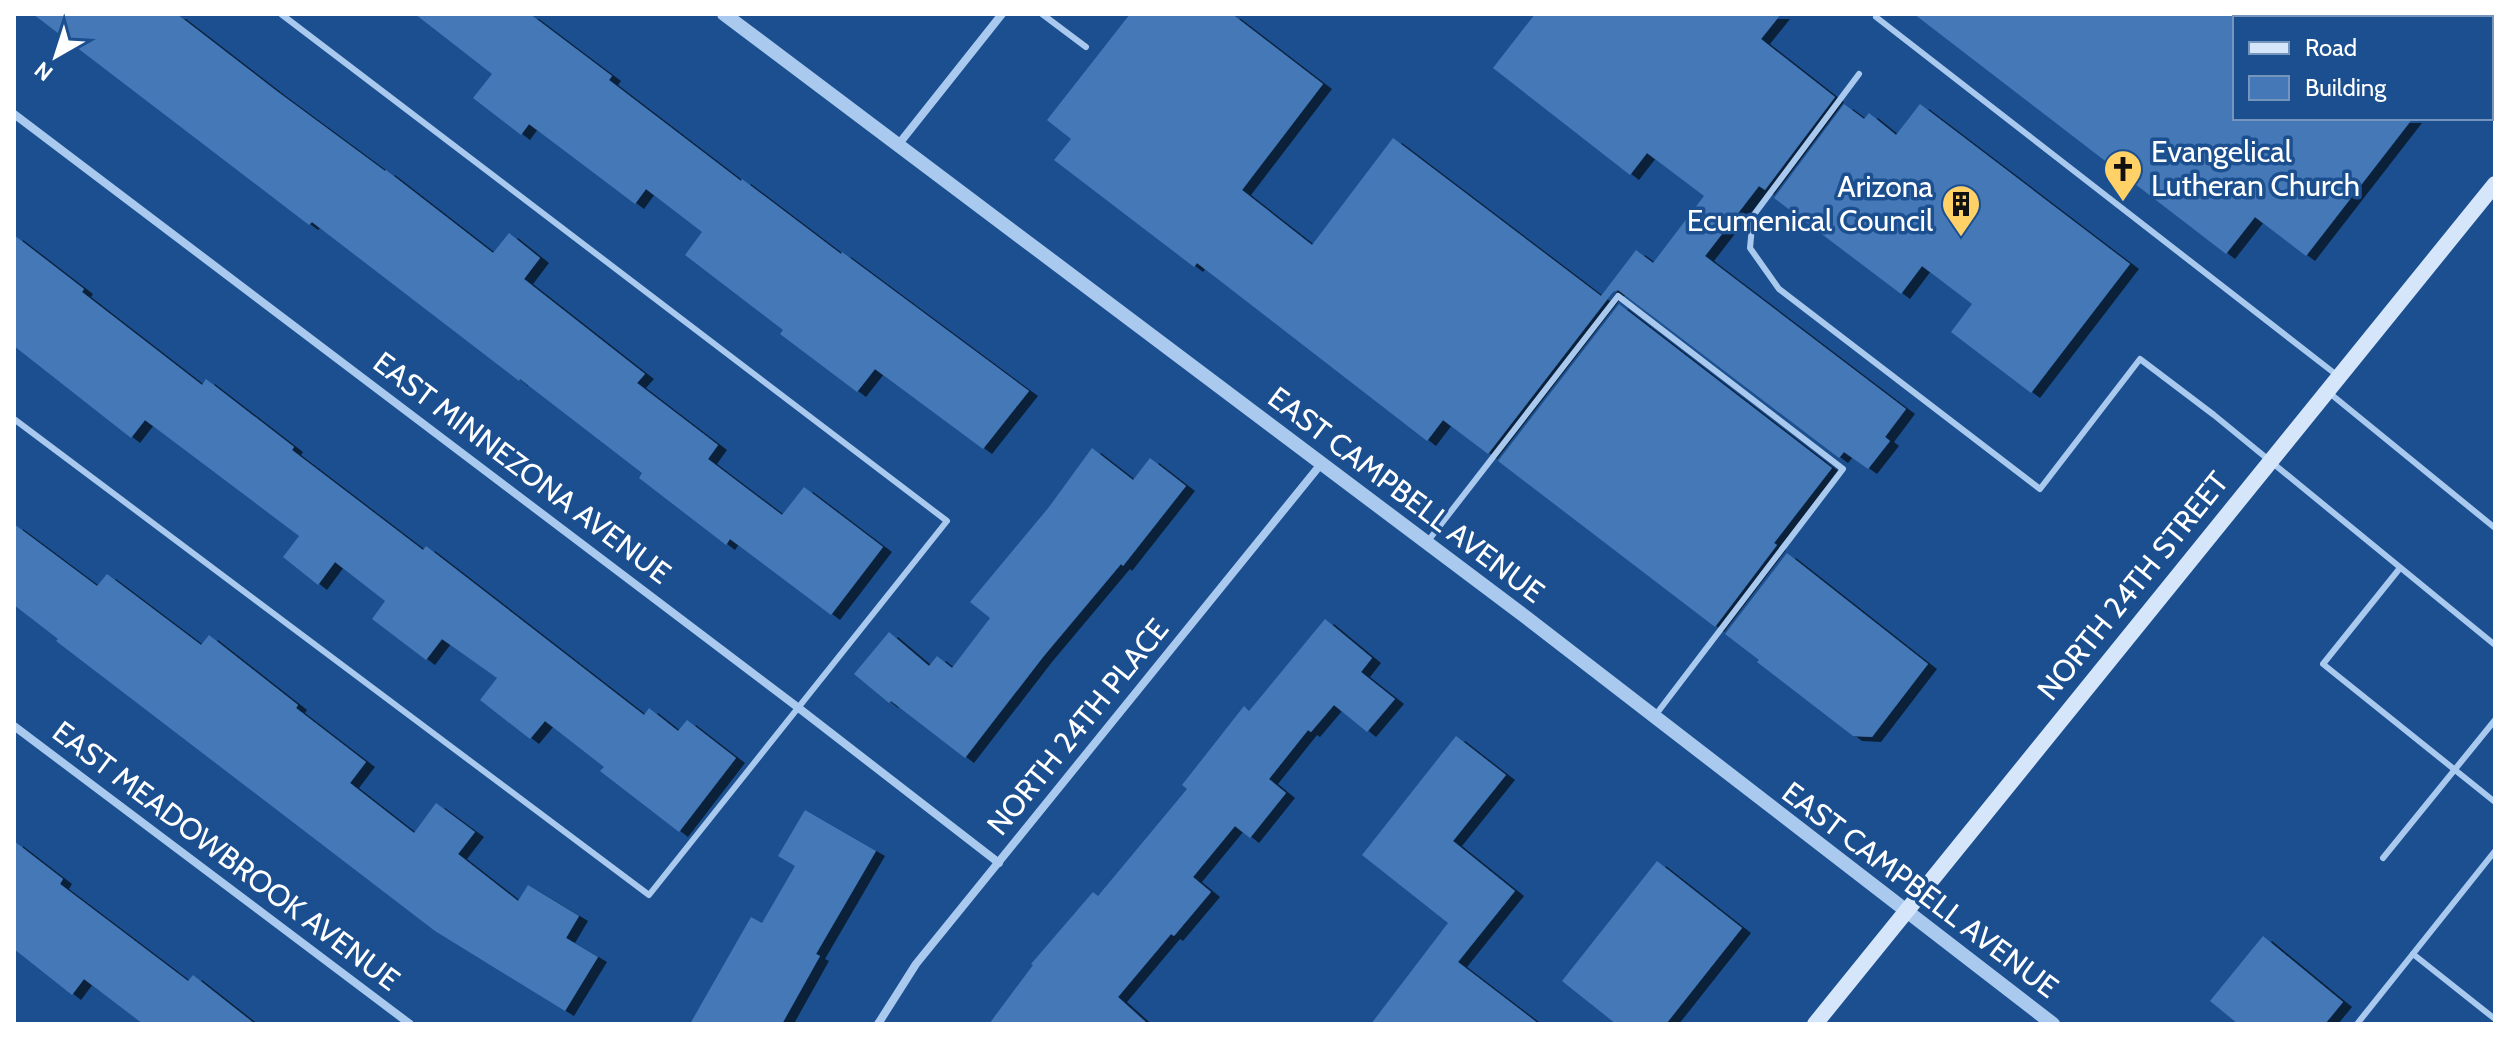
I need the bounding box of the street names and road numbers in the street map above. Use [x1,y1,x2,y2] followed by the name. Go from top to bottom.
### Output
[366,344,678,592] street label: EAST MINNEZONA AVENUE
[1261,379,1552,611] street label: EAST CAMPBELL AVENUE
[2029,464,2236,707] street label: NORTH 24TH STREET
[979,611,1176,842] street label: NORTH 24TH PLACE
[45,713,407,998] street label: EAST MEADOWBROOK AVENUE
[1775,774,2066,1006] street label: EAST CAMPBELL AVENUE

